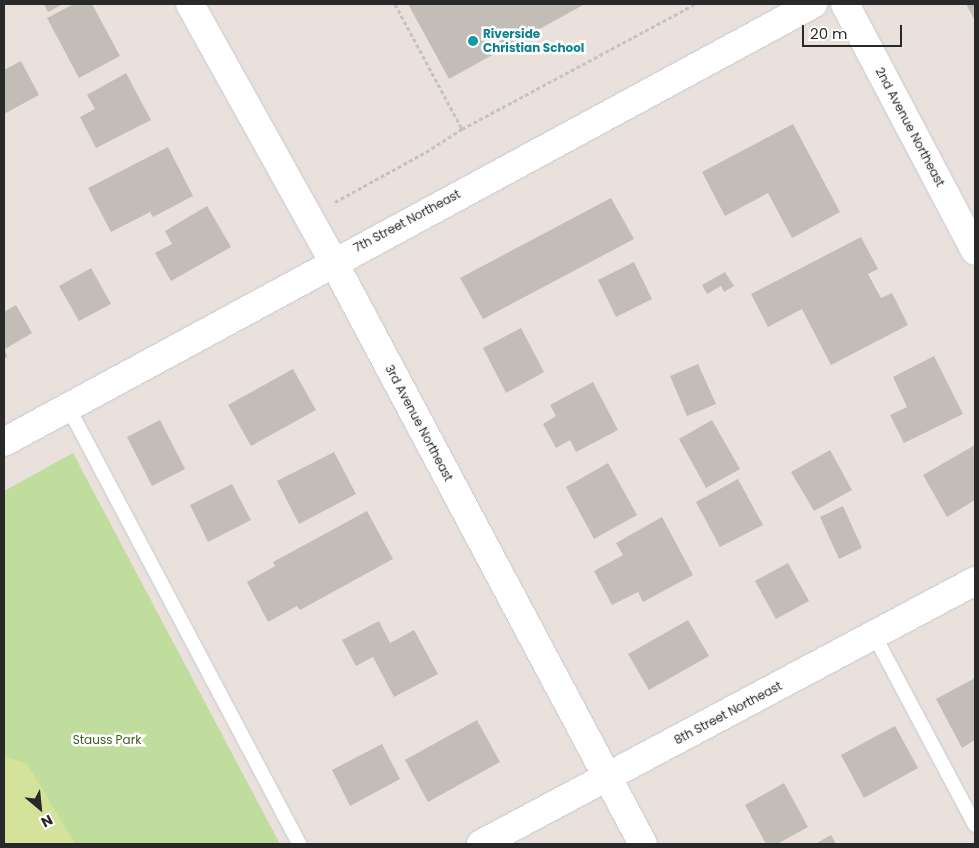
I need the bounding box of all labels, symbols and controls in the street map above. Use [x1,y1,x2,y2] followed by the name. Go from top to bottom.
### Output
[804,15,904,47] scale bar
[810,23,848,44] text: 20 m
[483,27,584,55] place label: Riverside Christian School
[467,35,479,47] marker: Riverside Christian School
[872,65,948,189] street label: 2nd Avenue Northeast
[351,187,463,255] street label: 7th Street Northeast
[382,362,456,484] street label: 3rd Avenue Northeast
[672,678,784,748] street label: 8th Street Northeast
[73,733,141,747] park label: Stauss Park
[15,783,65,833] north arrow
[38,810,56,833] text: N

